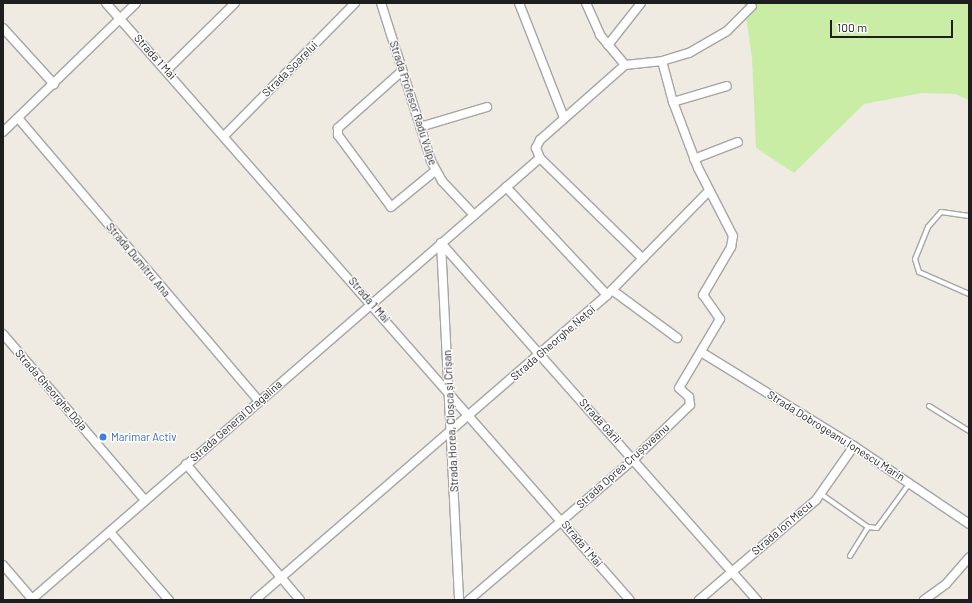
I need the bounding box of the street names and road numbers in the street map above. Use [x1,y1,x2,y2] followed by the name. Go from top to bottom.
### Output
[131,32,179,82] street label: Strada 1 Mai
[260,39,320,99] street label: Strada Soarelui
[387,39,439,167] street label: Strada Profesor Radu Vulpe
[103,220,173,300] street label: Strada Dumitru Ana
[346,274,392,326] street label: Strada 1 Mai
[508,303,598,383] street label: Strada Gheorghe Nețoi
[12,347,90,433] street label: Strada Gheorghe Doja
[441,350,461,492] street label: Strada Horea, Cloșca și Crișan
[187,378,285,464] street label: Strada General Dragalina
[765,388,907,484] street label: Strada Dobrogeanu Ionescu Marin
[576,396,624,446] street label: Strada Gării
[574,421,672,511] street label: Strada Oprea Crușoveanu
[749,498,815,558] street label: Strada Ion Mecu
[559,518,605,570] street label: Strada 1 Mai

